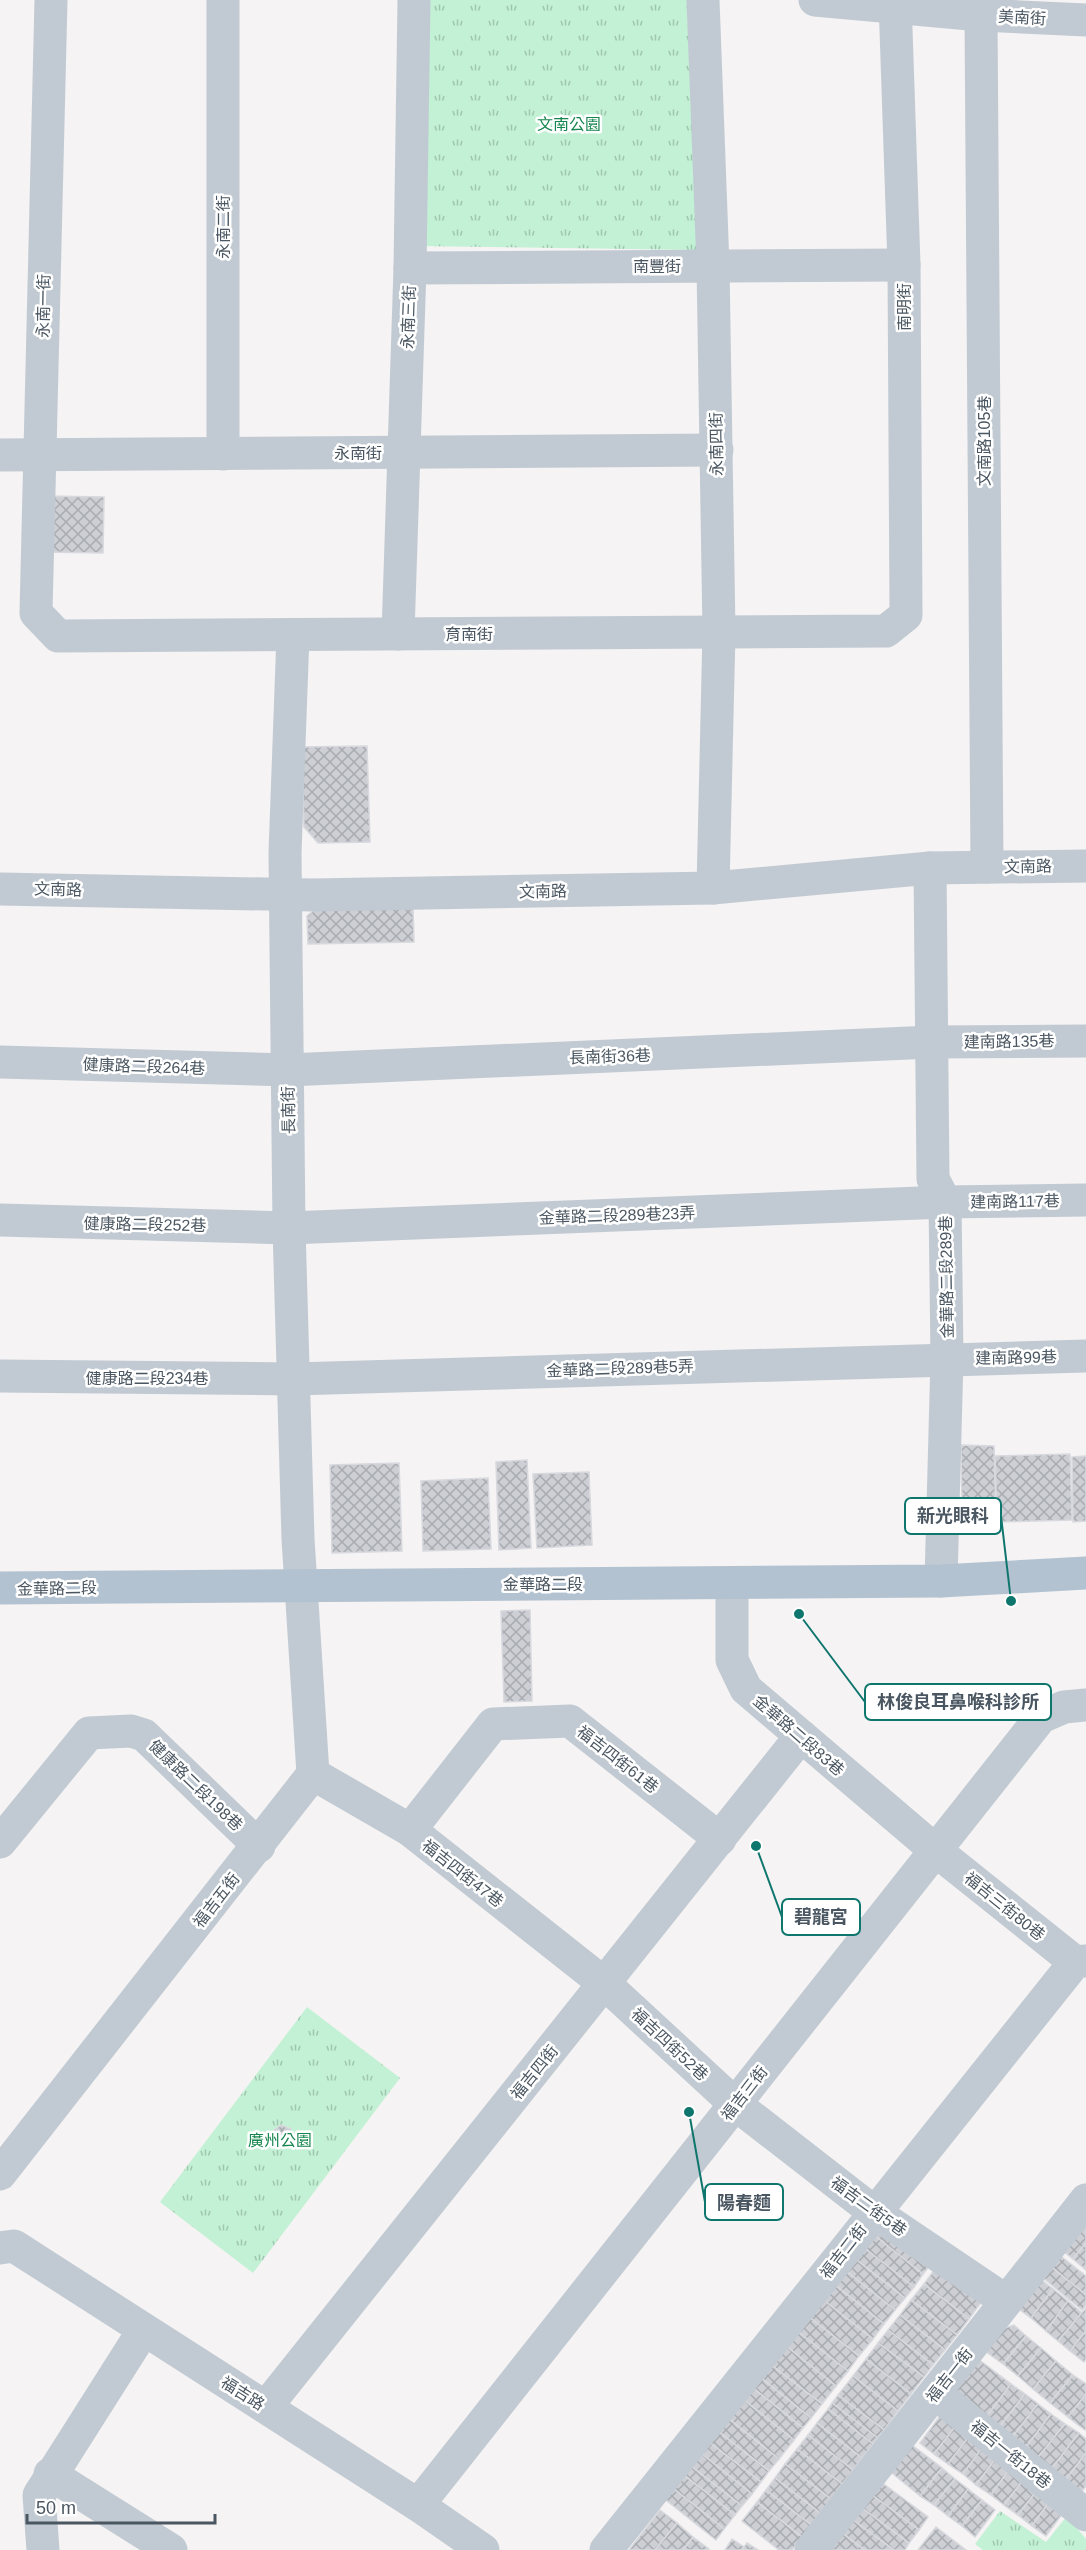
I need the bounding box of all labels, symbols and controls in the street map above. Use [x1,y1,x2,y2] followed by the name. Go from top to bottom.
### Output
[998,8,1046,27] street label: 美南街
[537,116,601,133] park label: 文南公園
[215,195,232,259] street label: 永南二街
[633,258,681,275] street label: 南豐街
[34,274,53,338] street label: 永南一街
[896,283,913,331] street label: 南明街
[399,285,418,349] street label: 永南三街
[976,396,993,486] street label: 文南路105巷
[707,412,726,476] street label: 永南四街
[334,445,382,462] street label: 永南街
[445,626,493,643] street label: 育南街
[1004,858,1052,875] street label: 文南路
[34,881,82,898] street label: 文南路
[519,883,567,900] street label: 文南路
[964,1032,1055,1051] street label: 建南路135巷
[569,1047,651,1066] street label: 長南街36巷
[82,1056,206,1077] street label: 健康路二段264巷
[280,1086,297,1134] street label: 長南街
[970,1192,1060,1211] street label: 建南路117巷
[539,1204,696,1227] street label: 金華路二段289巷23弄
[84,1215,206,1234] street label: 健康路二段252巷
[937,1216,956,1338] street label: 金華路二段289巷
[975,1348,1057,1367] street label: 建南路99巷
[546,1357,694,1380] street label: 金華路二段289巷5弄
[86,1370,208,1387] street label: 健康路二段234巷
[905,1498,1001,1534] callout: 新光眼科
[917,1506,989,1526] text: 新光眼科
[503,1576,583,1593] street label: 金華路二段
[17,1579,97,1598] street label: 金華路二段
[865,1684,1051,1720] callout: 林俊良耳鼻喉科診所
[750,1692,847,1779] street label: 金華路二段83巷
[877,1692,1039,1712] text: 林俊良耳鼻喉科診所
[574,1723,661,1796] street label: 福吉四街61巷
[146,1737,246,1834] street label: 健康路二段198巷
[419,1837,506,1910] street label: 福吉四街47巷
[961,1869,1048,1944] street label: 福吉三街80巷
[190,1870,243,1931] street label: 福吉五街
[782,1899,860,1935] callout: 碧龍宮
[794,1907,848,1927] text: 碧龍宮
[628,2005,711,2084] street label: 福吉四街52巷
[508,2042,561,2103] street label: 福吉四街
[718,2063,771,2124] street label: 福吉三街
[248,2132,312,2149] park label: 廣州公園
[828,2173,910,2239] street label: 福吉二街5巷
[705,2184,783,2220] callout: 陽春麵
[717,2193,771,2213] text: 陽春麵
[817,2221,870,2282] street label: 福吉二街
[923,2345,976,2406] street label: 福吉一街
[218,2373,268,2413] street label: 福吉路
[967,2417,1054,2492] street label: 福吉一街18巷
[27,2487,214,2525] scale bar
[36,2498,76,2518] text: 50 m

